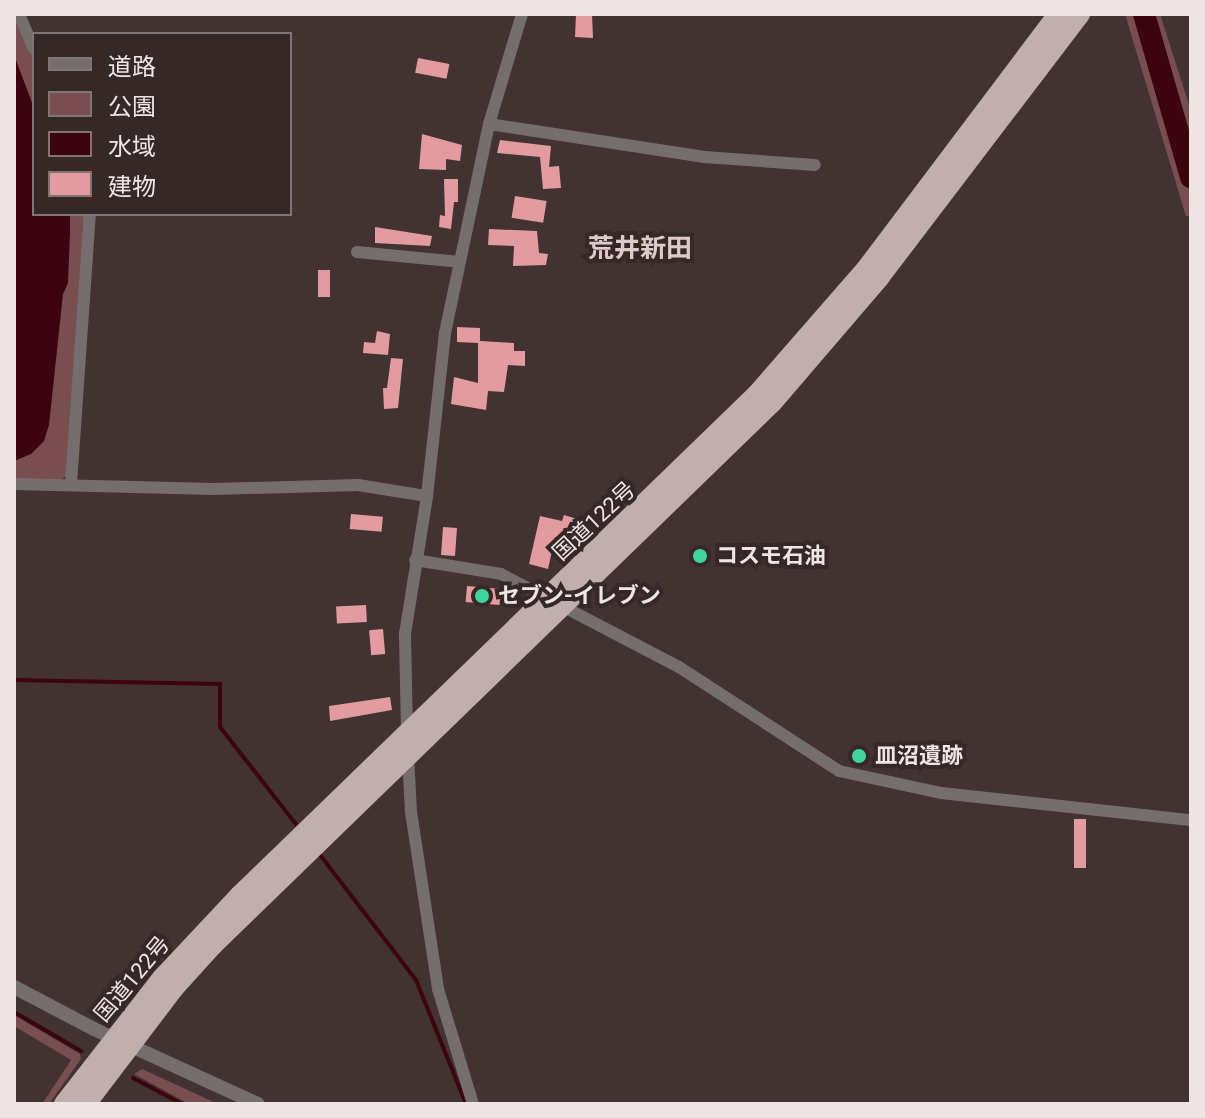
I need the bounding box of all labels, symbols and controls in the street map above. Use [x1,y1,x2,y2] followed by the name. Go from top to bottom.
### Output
[32,32,292,216] legend
[108,53,156,81] text: 道路
[108,93,156,121] text: 公園
[108,133,156,161] text: 水域
[108,173,156,201] text: 建物
[588,233,692,265] district label: 荒井新田
[547,476,641,566] street label: 国道122号
[716,543,826,569] place label: コスモ石油
[691,547,709,565] marker: コスモ石油
[498,583,661,609] place label: セブン-イレブン
[473,587,491,605] marker: セブン-イレブン
[875,743,963,769] place label: 皿沼遺跡
[850,747,868,765] marker: 皿沼遺跡
[89,931,175,1027] street label: 国道122号

